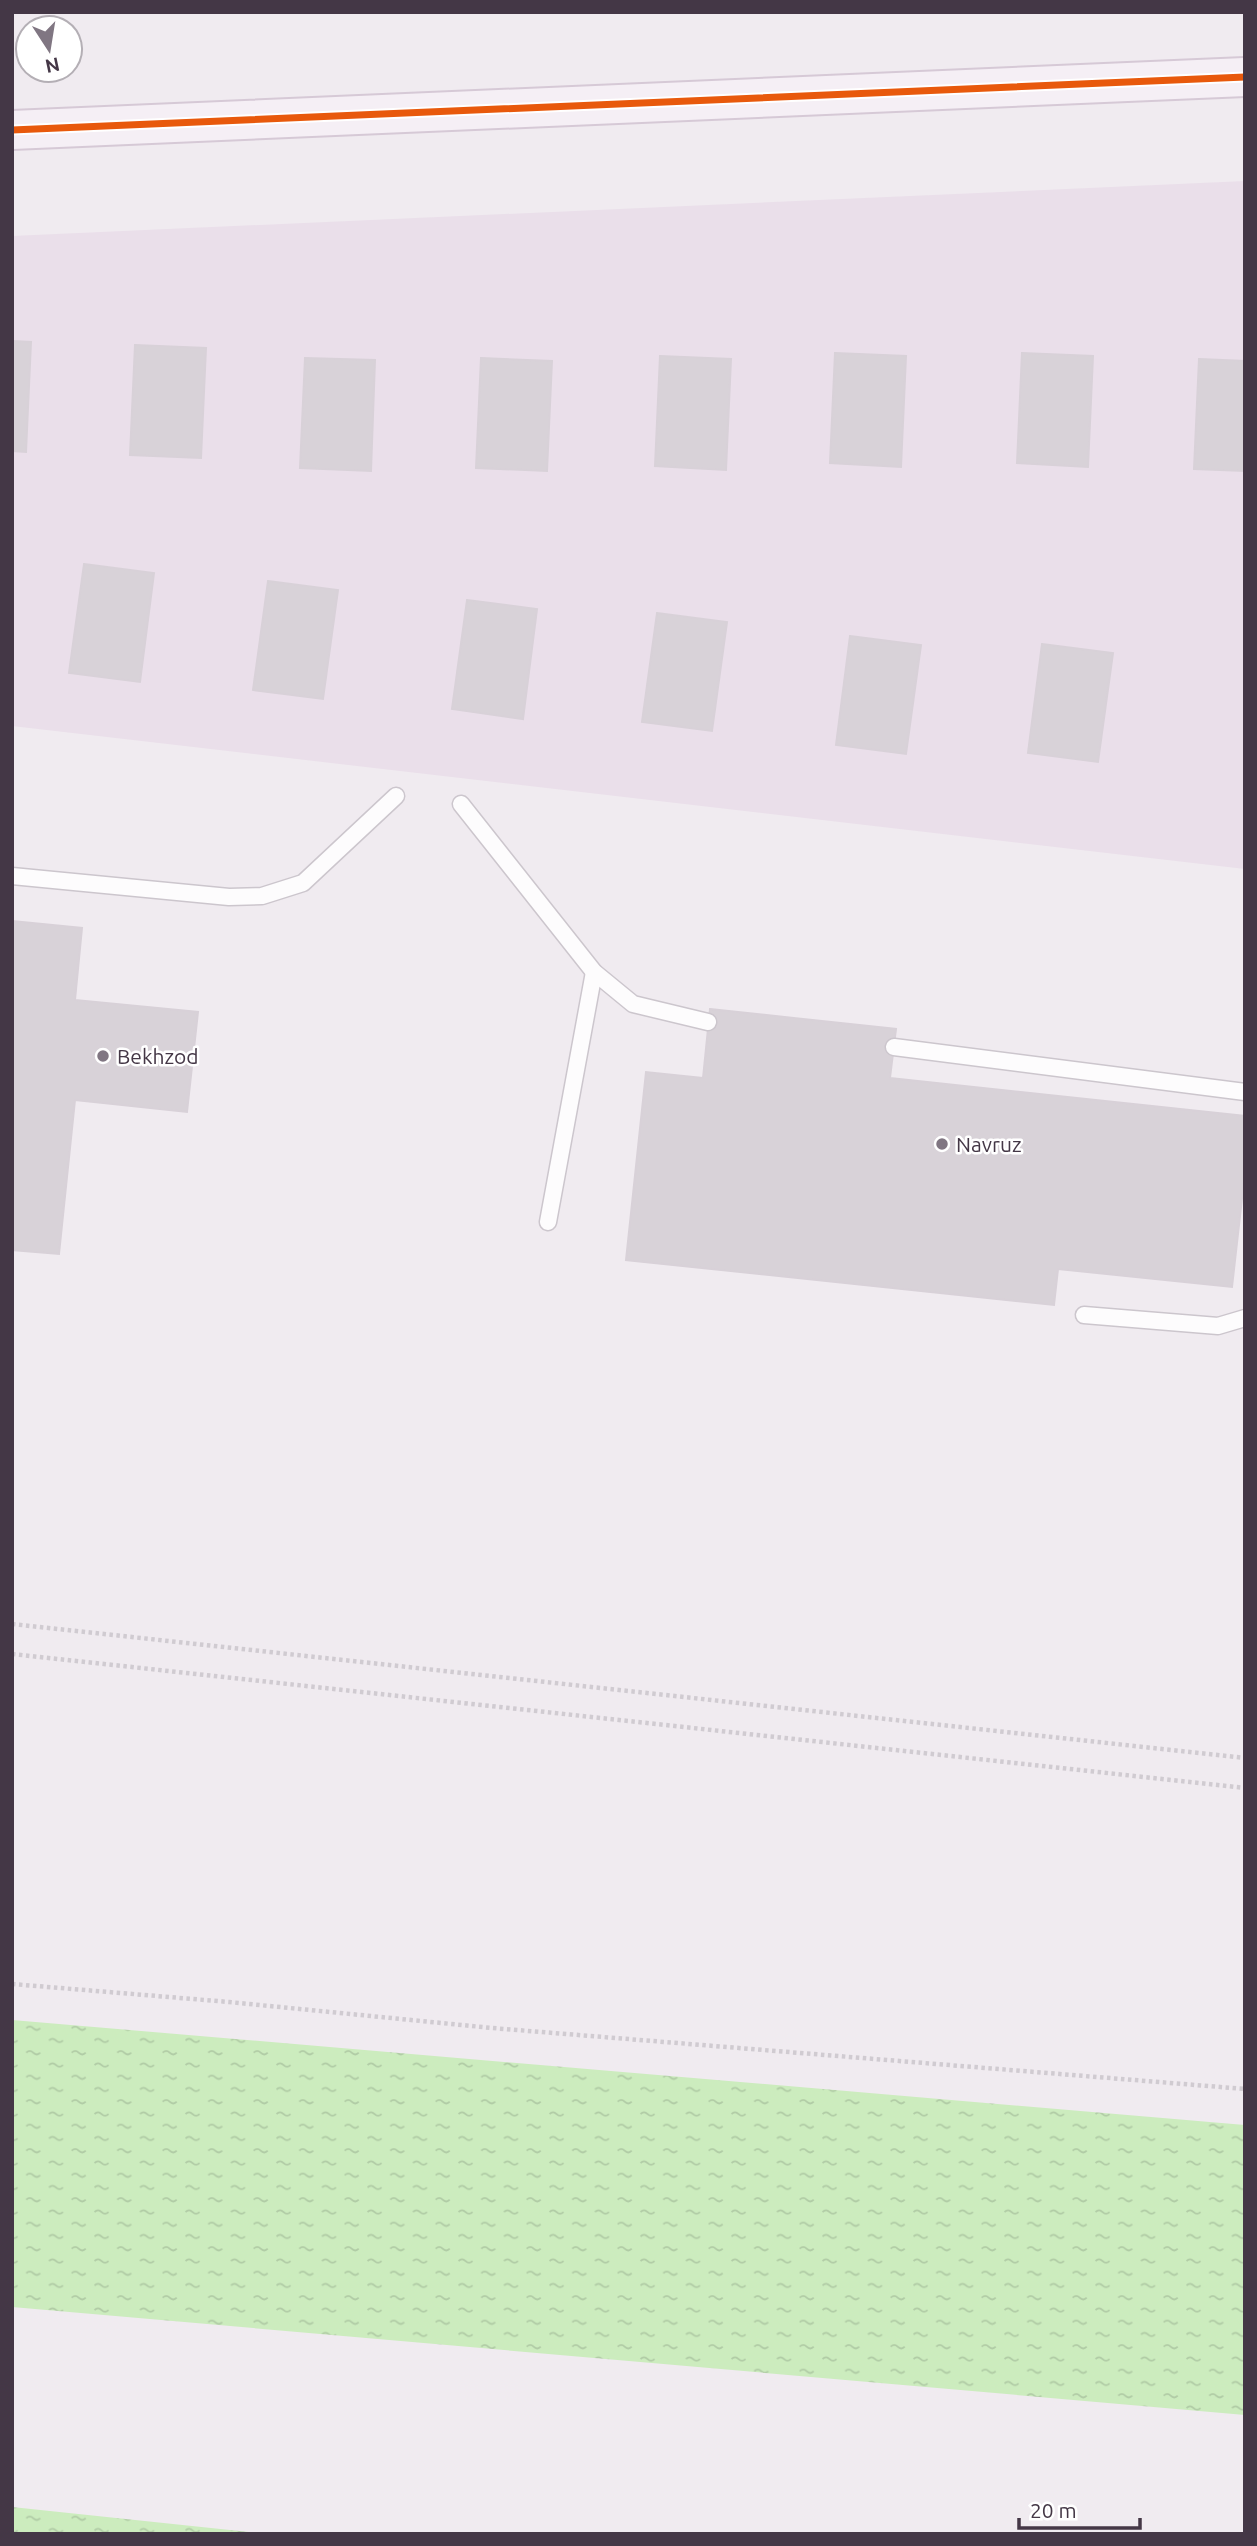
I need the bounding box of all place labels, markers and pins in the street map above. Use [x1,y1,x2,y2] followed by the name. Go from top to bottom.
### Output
[117,1044,199,1068] place label: Bekhzod
[95,1048,111,1064] marker: Bekhzod
[956,1132,1022,1156] place label: Navruz
[934,1136,950,1152] marker: Navruz

